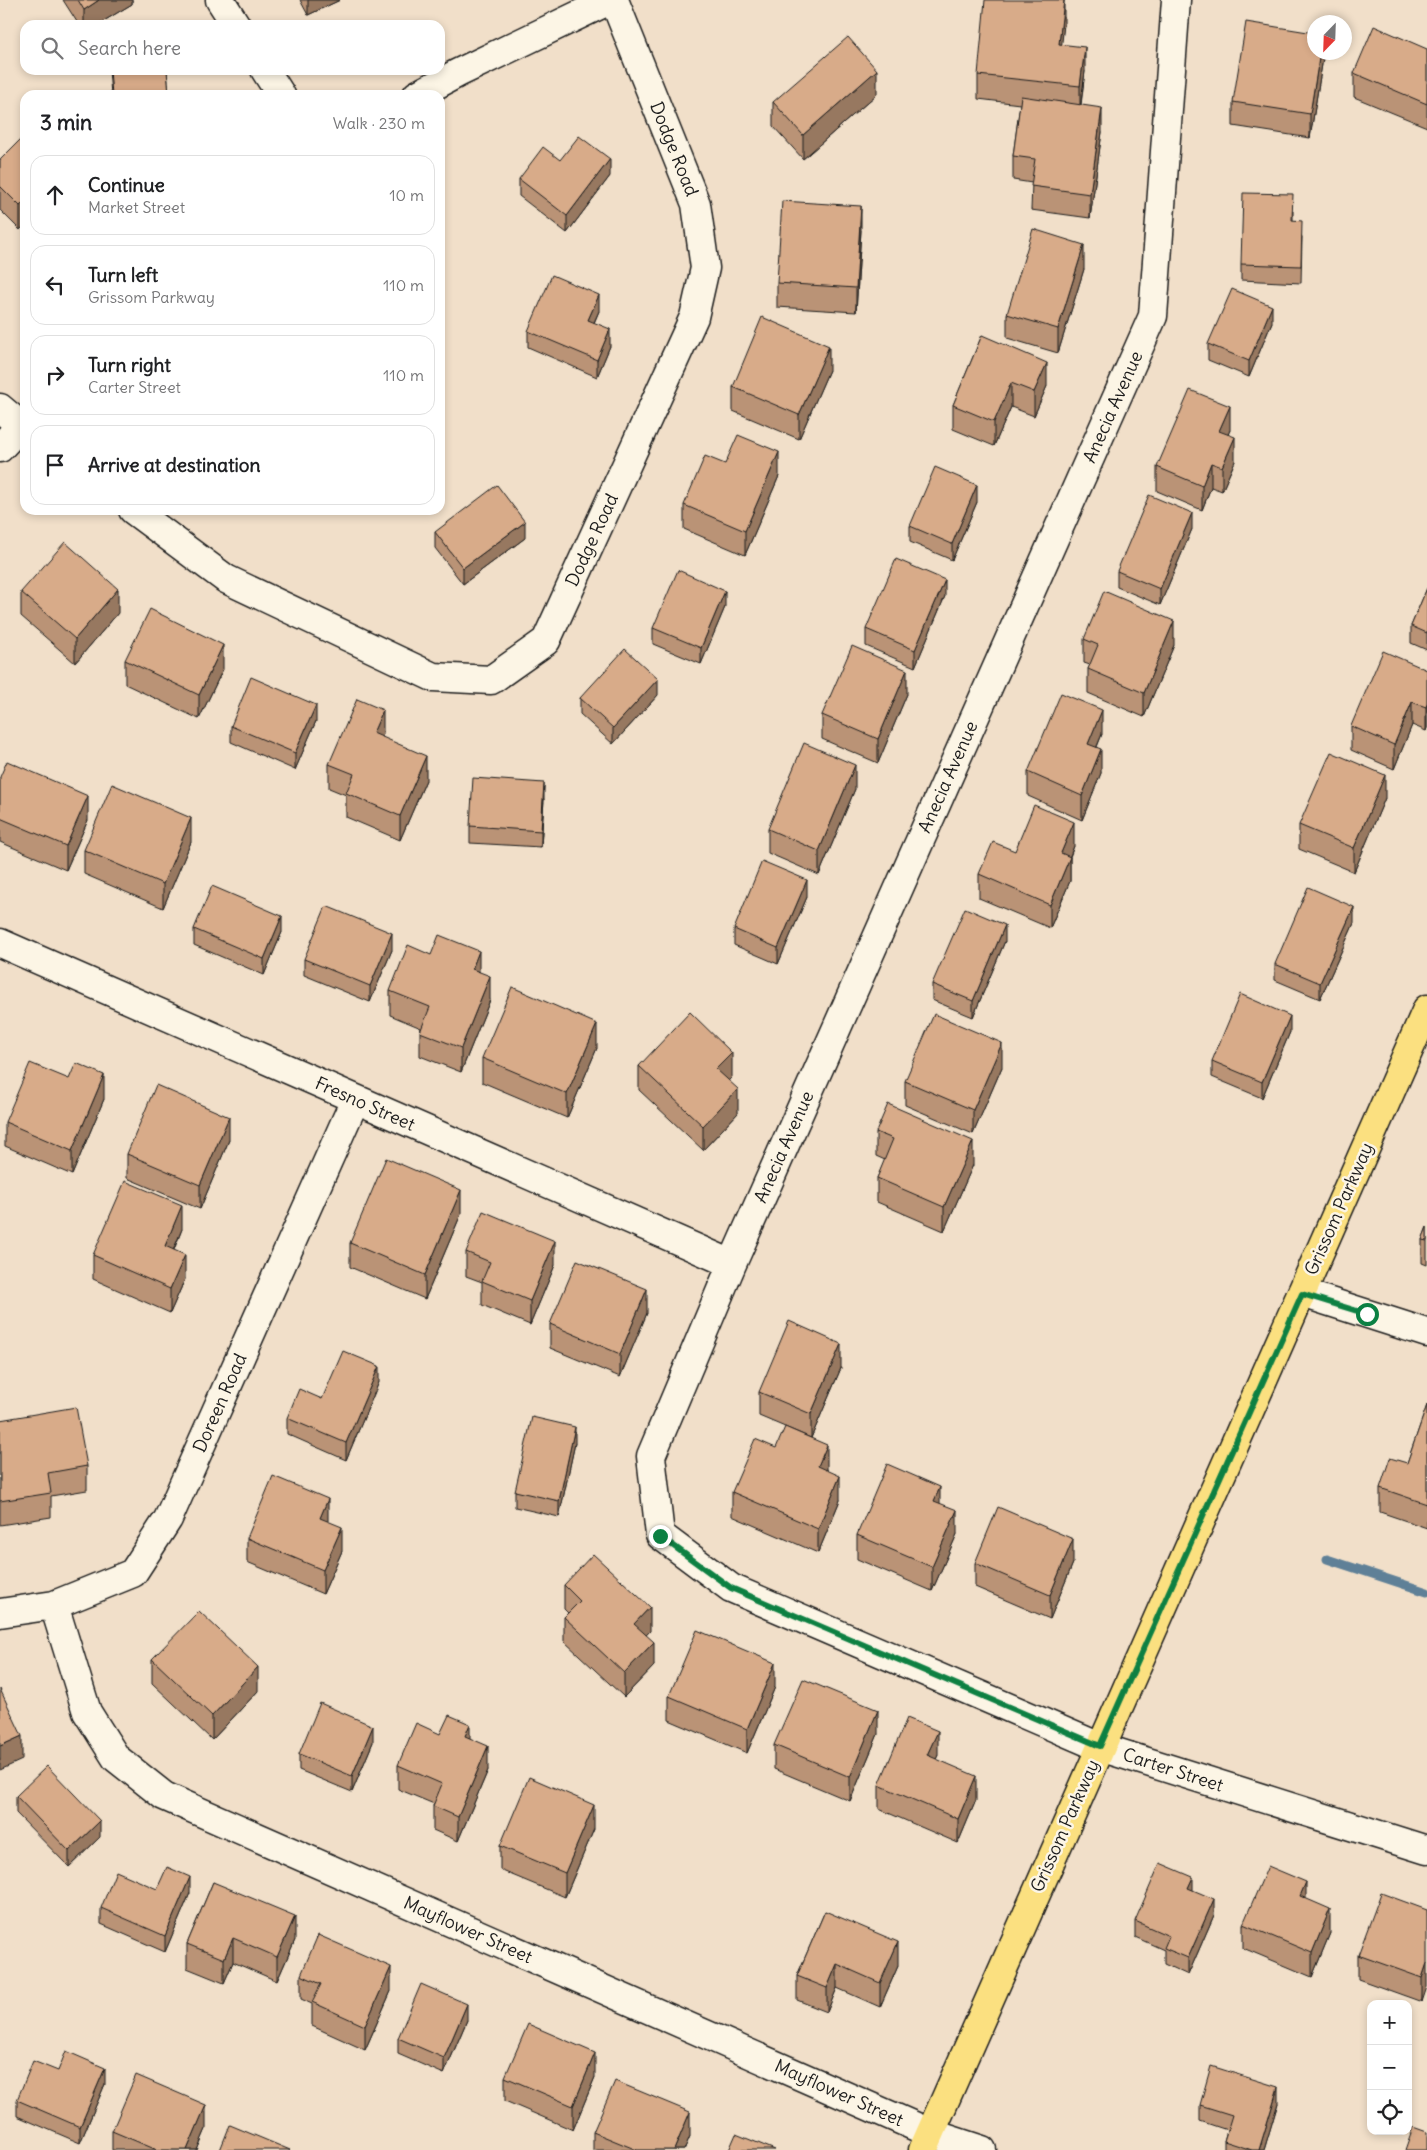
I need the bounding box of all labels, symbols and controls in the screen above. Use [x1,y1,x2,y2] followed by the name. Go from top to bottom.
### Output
[1307,15,1352,60] north arrow
[20,20,445,75] search box
[38,34,66,62] icon: search
[78,36,181,60] text: Search here
[645,98,704,200] street label: Dodge Road
[40,109,92,136] text: 3 min
[333,113,425,133] text: Walk · 230 m
[88,173,165,197] text: Continue
[41,181,69,209] icon: ahead
[389,185,424,205] text: 10 m
[88,197,185,217] text: Market Street
[88,263,158,287] text: Turn left
[41,271,69,299] icon: left
[383,275,424,295] text: 110 m
[88,287,215,307] text: Grissom Parkway
[1078,347,1147,466] street label: Anecia Avenue
[88,353,171,377] text: Turn right
[41,361,69,389] icon: right
[383,365,424,385] text: 110 m
[88,377,181,397] text: Carter Street
[41,451,69,479] icon: arrive
[88,453,261,477] text: Arrive at destination
[560,489,623,590] street label: Dodge Road
[913,717,982,836] street label: Anecia Avenue
[312,1071,419,1136] street label: Fresno Street
[749,1087,818,1206] street label: Anecia Avenue
[1299,1139,1378,1279] street label: Grissom Parkway
[1356,1303,1379,1326] route start
[187,1349,252,1456] street label: Doreen Road
[649,1525,672,1548] route end
[1120,1742,1226,1797] street label: Carter Street
[1025,1756,1104,1896] street label: Grissom Parkway
[400,1891,536,1968] street label: Mayflower Street
[1367,2000,1412,2135] map controls
[1367,2000,1412,2045] button: +
[1367,2045,1412,2090] button: −
[771,2054,907,2131] street label: Mayflower Street
[1367,2090,1412,2135] button: locate

